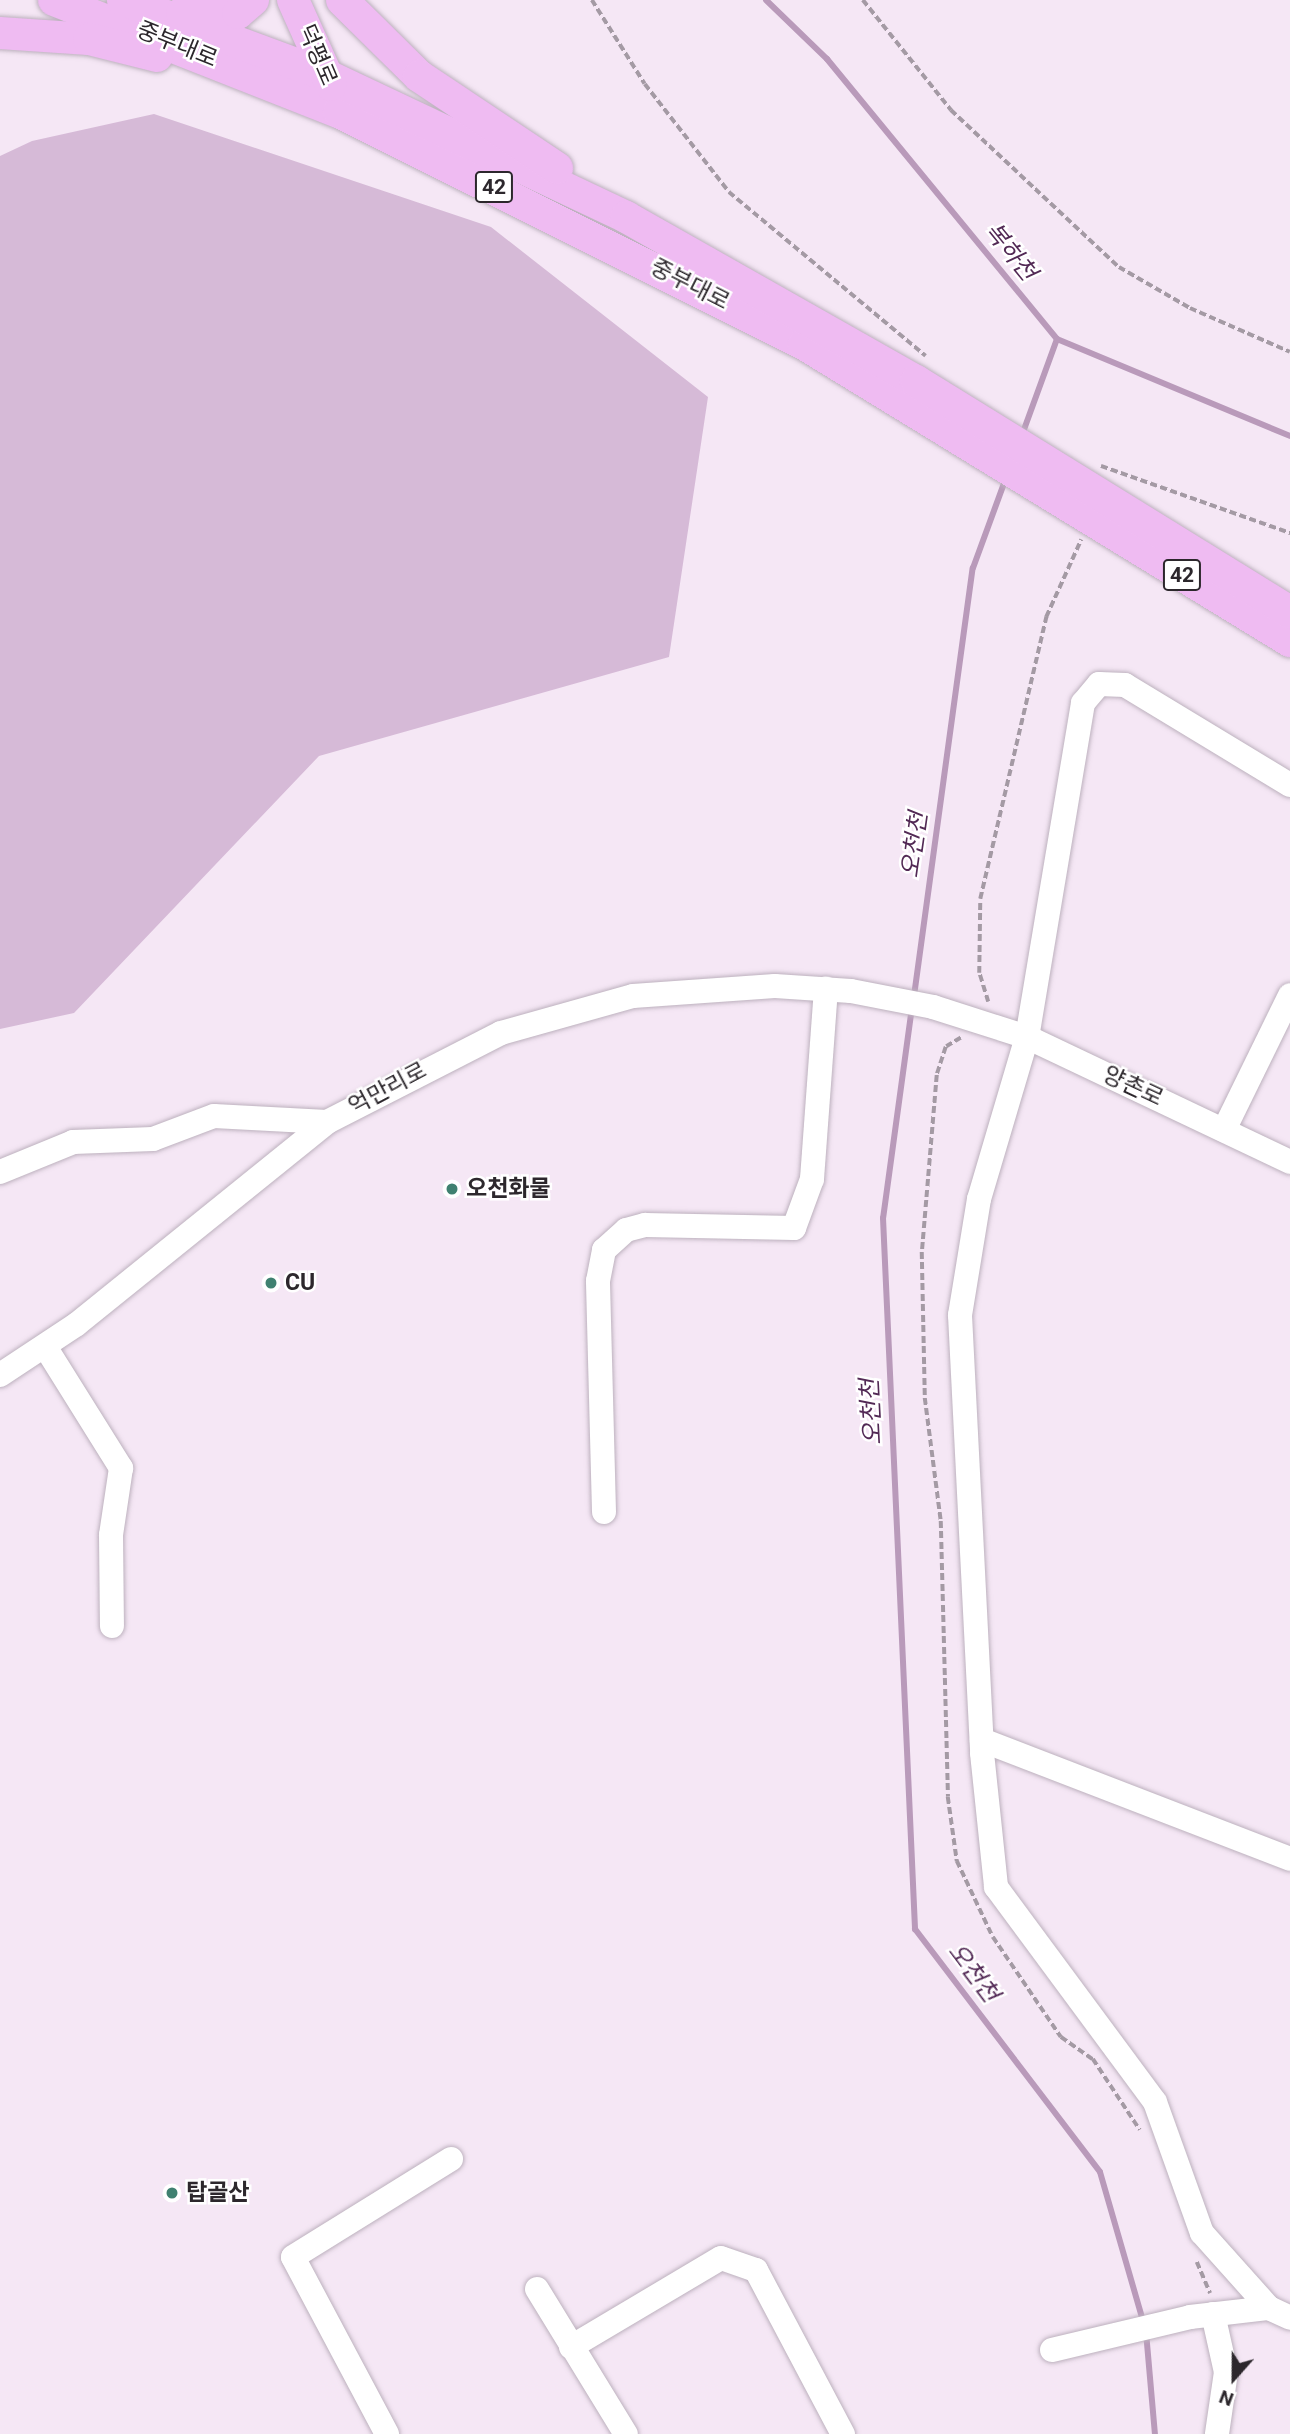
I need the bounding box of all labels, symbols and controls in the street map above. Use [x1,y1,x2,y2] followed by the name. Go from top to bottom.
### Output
[133,16,221,74] street label: 중부대로
[292,20,342,90] street label: 덕평로
[475,170,513,204] road number: 42
[978,217,1042,287] water label: 복하천
[646,253,734,317] street label: 중부대로
[1163,558,1201,592] road number: 42
[896,810,934,880] water label: 오천천
[344,1057,432,1121] street label: 억만리로
[1098,1061,1168,1113] street label: 양촌로
[466,1175,551,1203] place label: 오천화물
[444,1181,460,1197] marker: 오천화물
[285,1269,315,1297] place label: CU
[263,1275,279,1291] marker: CU
[856,1378,888,1446] water label: 오천천
[942,1938,1004,2008] water label: 오천천
[186,2179,249,2207] place label: 탑골산
[164,2185,180,2201] marker: 탑골산
[1199,2343,1269,2413] north arrow
[1216,2385,1237,2411] text: N

